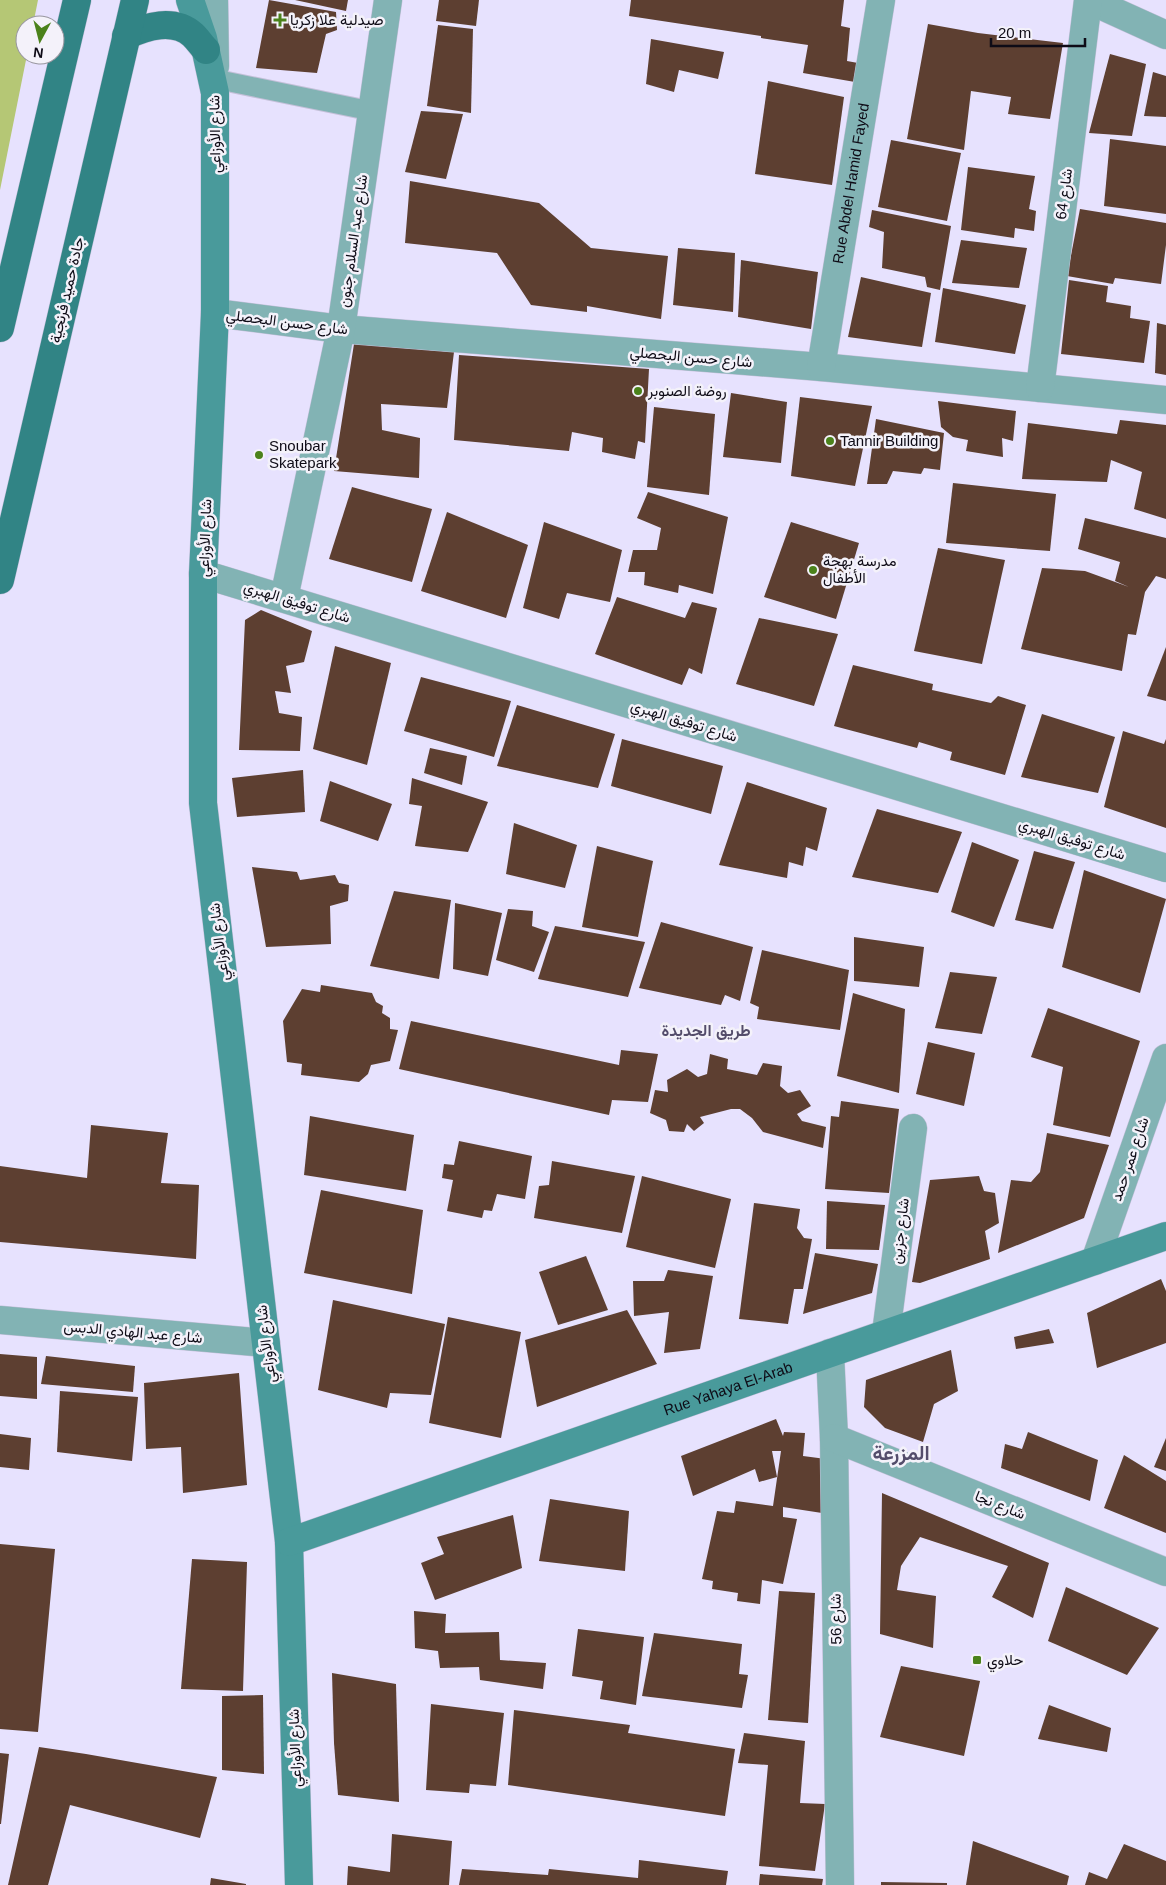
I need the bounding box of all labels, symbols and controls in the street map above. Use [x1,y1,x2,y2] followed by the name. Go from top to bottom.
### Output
[290,11,384,29] place label: صيدلية علا زكريا
[274,14,286,26] marker: صيدلية علا زكريا
[15,15,65,65] north arrow
[991,15,1085,47] scale bar
[998,24,1031,41] text: 20 m
[32,44,44,61] text: N
[205,95,229,173] street label: شارع الأوزاعي
[829,102,872,265] street label: Rue Abdel Hamid Fayed
[1052,167,1078,221] street label: شارع 64
[335,173,373,309] street label: شارع عبد السلام جنون
[46,235,88,345] street label: جادة حميد فرنجية
[225,306,349,342] street label: شارع حسن البحصلي
[629,343,753,375] street label: شارع حسن البحصلي
[647,382,727,400] place label: روضة الصنوبر
[632,385,644,397] marker: روضة الصنوبر
[840,432,938,449] place label: Tannir Building
[824,435,836,447] marker: Tannir Building
[269,437,337,471] place label: Snoubar Skatepark
[253,449,265,461] marker: Snoubar Skatepark
[195,498,219,578] street label: شارع الأوزاعي
[823,552,897,587] place label: مدرسة بهجة الأطفال
[807,564,819,576] marker: مدرسة بهجة الأطفال
[240,577,353,631] street label: شارع توفيق الهبري
[627,696,740,750] street label: شارع توفيق الهبري
[1015,814,1128,868] street label: شارع توفيق الهبري
[205,901,237,982] street label: شارع الأوزاعي
[661,1022,751,1041] district label: طريق الجديدة
[1107,1115,1155,1204] street label: شارع عمر حمد
[887,1197,915,1265] street label: شارع جزين
[252,1303,284,1384] street label: شارع الأوزاعي
[62,1317,203,1351] street label: شارع عبد الهادي الدبس
[661,1358,795,1419] street label: Rue Yahaya El-Arab
[872,1442,930,1466] district label: المزرعة
[971,1487,1028,1525] street label: شارع نجا
[827,1593,847,1645] street label: شارع 56
[987,1651,1023,1673] place label: حلاوي
[971,1654,983,1666] marker: حلاوي
[285,1708,309,1787] street label: شارع الأوزاعي

